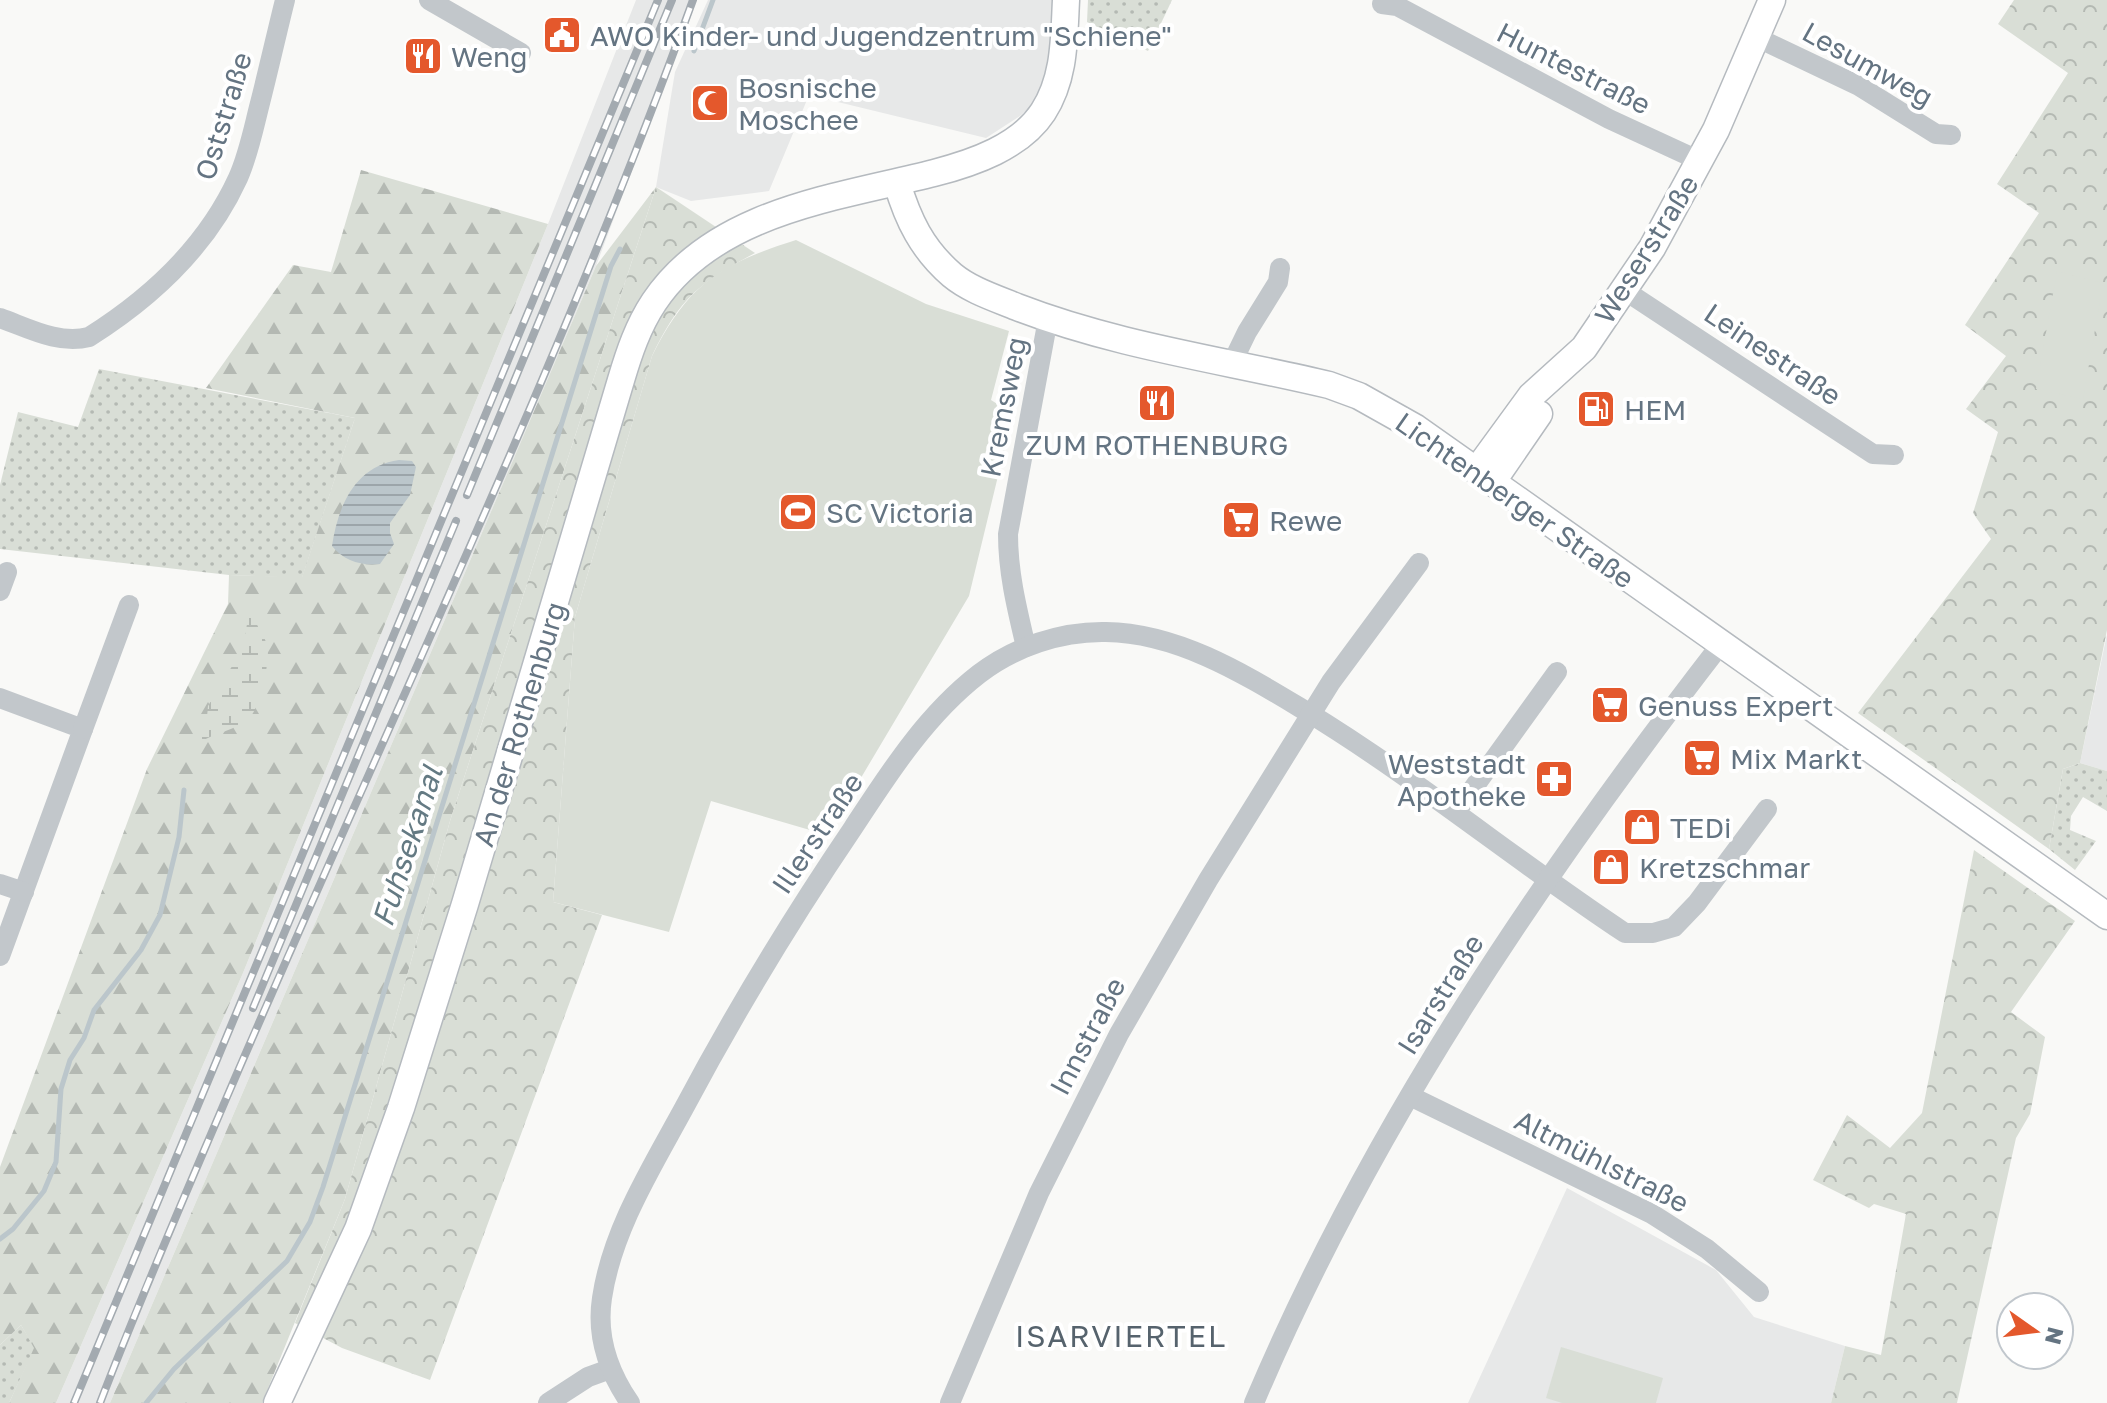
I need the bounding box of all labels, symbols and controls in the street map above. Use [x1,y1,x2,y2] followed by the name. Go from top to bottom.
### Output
[541,14,583,56] public building icon: AWO Kinder- und Jugendzentrum "Schiene"
[1492,15,1656,121] street label: Huntestraße
[1797,15,1939,113] street label: Lesumweg
[590,19,1172,52] place label: AWO Kinder- und Jugendzentrum "Schiene"
[402,35,444,77] restaurant icon: Weng
[451,40,527,73] place label: Weng
[188,48,258,184] street label: Oststraße
[738,71,877,136] place label: Bosnische Moschee
[689,82,731,124] mosque icon: Bosnische Moschee
[1587,169,1705,329] street label: Weserstraße
[1698,296,1848,412] street label: Leinestraße
[973,334,1033,480] street label: Kremsweg
[1136,382,1178,424] restaurant icon: ZUM ROTHENBURG
[1575,388,1617,430] fuel station icon: HEM
[1624,393,1686,426] place label: HEM
[1389,405,1641,595] street label: Lichtenberger Straße
[1026,428,1288,461] place label: ZUM ROTHENBURG
[777,491,819,533] sports icon: SC Victoria
[826,496,974,529] place label: SC Victoria
[1220,499,1262,541] supermarket icon: Rewe
[1269,504,1342,537] place label: Rewe
[466,598,572,850] street label: An der Rothenburg
[1589,684,1631,726] supermarket icon: Genuss Expert
[1638,689,1833,722] place label: Genuss Expert
[1681,737,1723,779] supermarket icon: Mix Markt
[1730,742,1862,775] place label: Mix Markt
[1388,747,1526,812] place label: Weststadt Apotheke
[1533,758,1575,800] pharmacy icon: Weststadt Apotheke
[364,760,450,931] water label: Fuhsekanal
[765,766,869,900] street label: Illerstraße
[1621,806,1663,848] shop icon: TEDi
[1670,811,1732,844] place label: TEDi
[1590,846,1632,888] shop icon: Kretzschmar
[1639,851,1810,884] place label: Kretzschmar
[1390,928,1490,1060] street label: Isarstraße
[1042,972,1132,1100] street label: Innstraße
[1510,1103,1694,1219] street label: Altmühlstraße
[1995,1291,2075,1371] north arrow
[1015,1318,1227,1354] district label: ISARVIERTEL
[2040,1325,2070,1347] text: N

